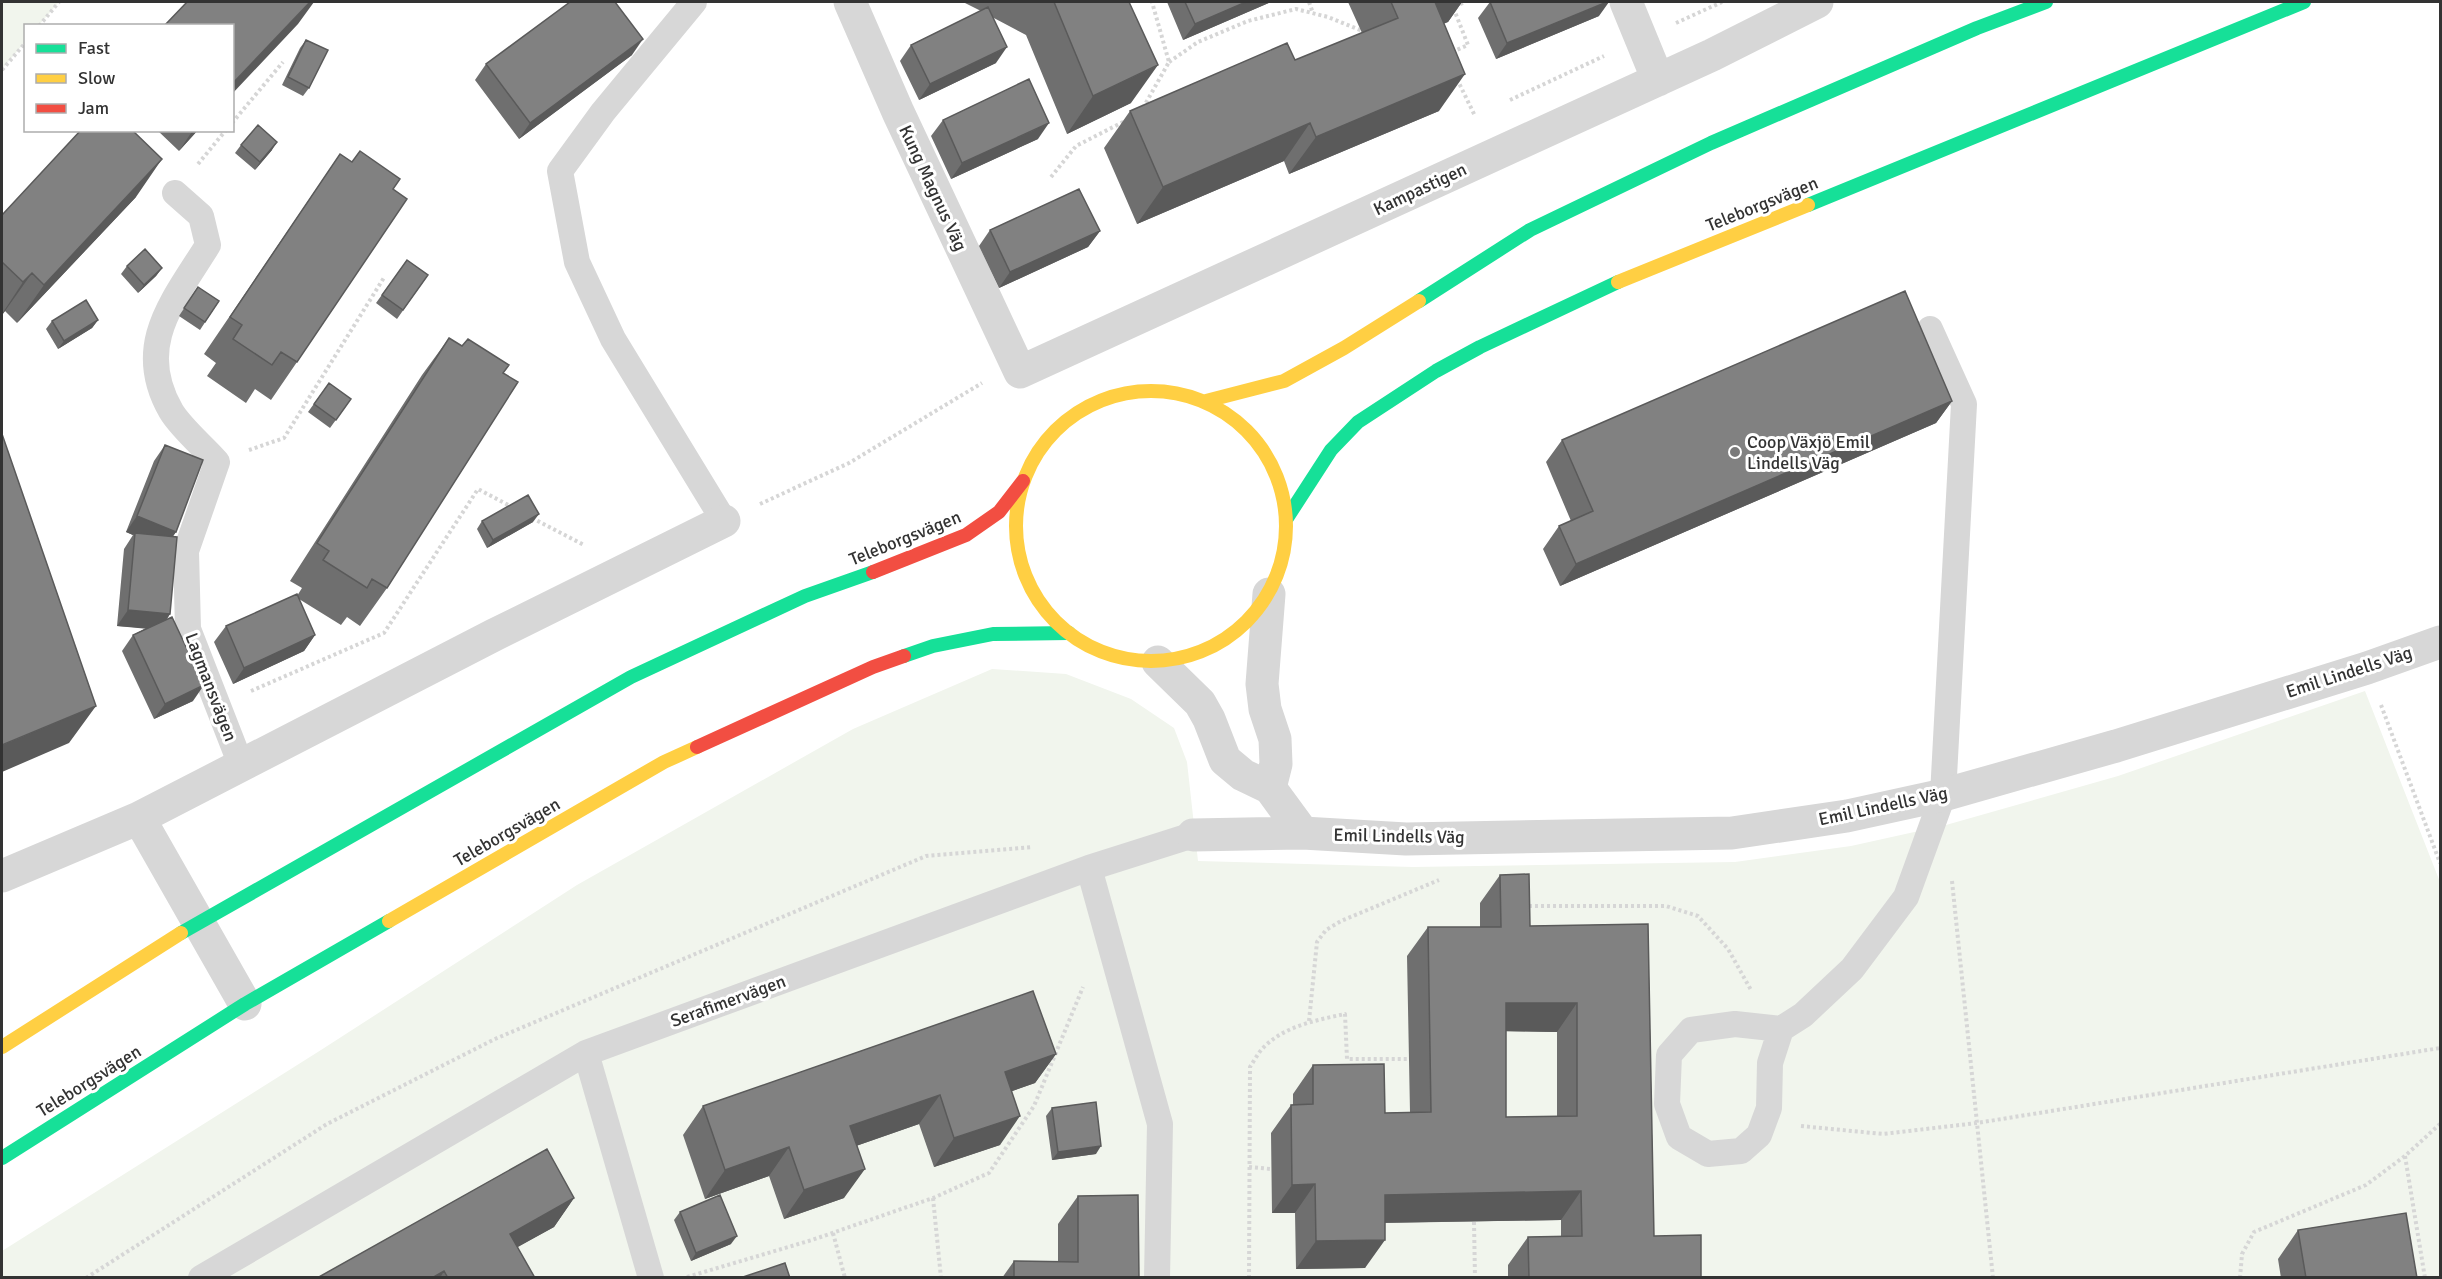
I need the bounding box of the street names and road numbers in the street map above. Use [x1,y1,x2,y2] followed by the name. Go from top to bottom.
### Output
[894,122,972,254] street label: Kung Magnus Väg
[1370,158,1470,220] street label: Kampastigen
[1703,172,1821,236] street label: Teleborgsvägen
[846,506,964,570] street label: Teleborgsvägen
[180,630,242,744] street label: Lagmansvägen
[2283,641,2415,703] street label: Emil Lindells Väg
[1816,782,1950,830] street label: Emil Lindells Väg
[450,793,564,871] street label: Teleborgsvägen
[1333,824,1465,848] street label: Emil Lindells Väg
[667,970,789,1032] street label: Serafimervägen
[33,1040,145,1122] street label: Teleborgsvägen

